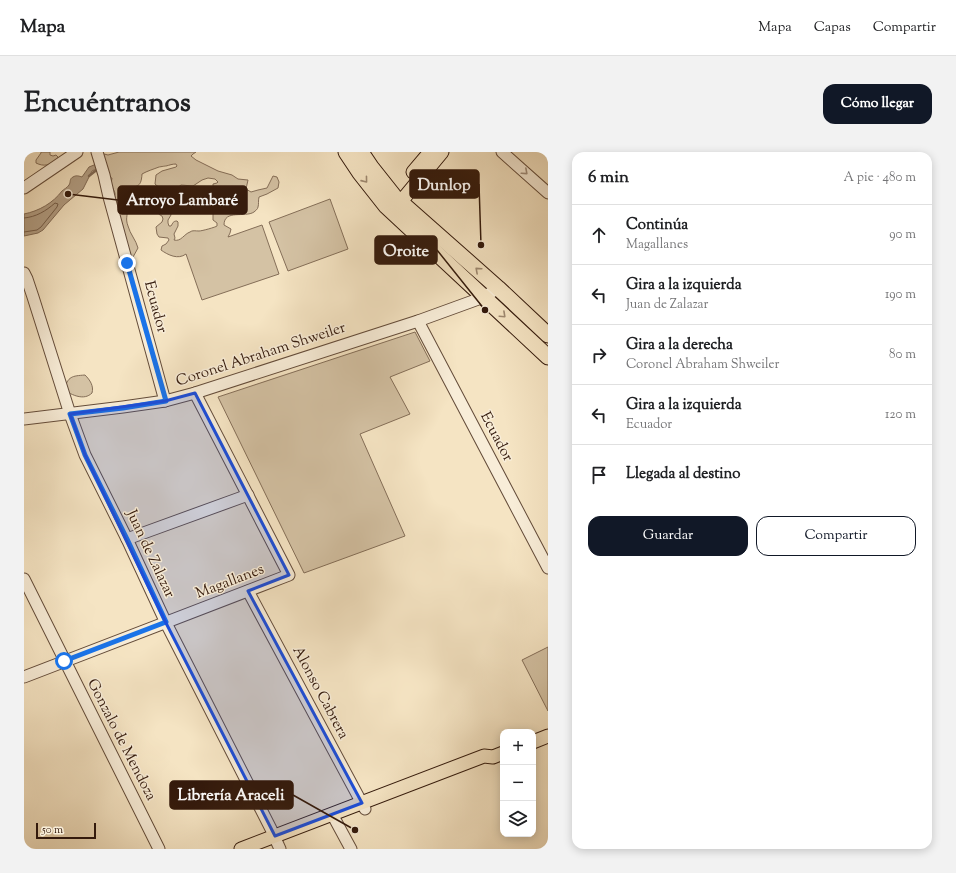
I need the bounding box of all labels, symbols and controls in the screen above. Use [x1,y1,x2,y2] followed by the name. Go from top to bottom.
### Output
[20,14,65,41] text: Mapa
[758,18,792,38] text: Mapa
[814,18,851,38] text: Capas
[873,18,936,38] text: Compartir
[24,84,191,124] text: Encuéntranos
[823,84,932,124] button: Cómo llegar
[588,166,629,190] text: 6 min
[520,168,528,175] one-way arrow
[844,169,916,187] text: A pie · 480 m
[410,170,479,198] callout: Dunlop
[360,175,367,182] one-way arrow
[417,175,471,198] text: Dunlop
[118,186,247,214] callout: Arroyo Lambaré
[126,190,239,213] text: Arroyo Lambaré
[626,215,688,236] text: Continúa
[588,224,610,246] icon: ahead
[889,226,916,244] text: 90 m
[375,236,437,264] callout: Oroite
[626,236,688,254] text: Magallanes
[383,241,429,264] text: Oroite
[118,254,136,272] route end
[475,268,483,275] one-way arrow
[626,275,742,296] text: Gira a la izquierda
[138,279,172,336] street label: Ecuador
[588,284,610,306] icon: left
[885,286,916,304] text: 190 m
[626,296,708,314] text: Juan de Zalazar
[498,310,506,318] one-way arrow
[174,318,349,392] street label: Coronel Abraham Shweiler
[626,335,733,356] text: Gira a la derecha
[588,344,610,366] icon: right
[889,346,916,364] text: 80 m
[626,356,779,374] text: Coronel Abraham Shweiler
[626,395,742,416] text: Gira a la izquierda
[588,404,610,426] icon: left
[885,406,916,424] text: 120 m
[474,409,518,466] street label: Ecuador
[626,416,672,434] text: Ecuador
[588,464,610,486] icon: arrive
[626,464,741,485] text: Llegada al destino
[120,506,180,602] street label: Juan de Zalazar
[588,516,748,556] button: Guardar
[756,516,916,556] button: Compartir
[193,559,267,605] street label: Magallanes
[287,643,353,743] street label: Alonso Cabrera
[55,652,73,670] route start
[81,675,161,805] street label: Gonzalo de Mendoza
[500,729,536,837] map controls
[500,729,536,765] button: +
[500,765,536,801] button: −
[170,781,293,809] callout: Librería Araceli
[177,785,285,808] text: Librería Araceli
[500,801,536,837] button: layers
[36,821,96,840] scale bar
[42,822,63,838] text: 50 m

